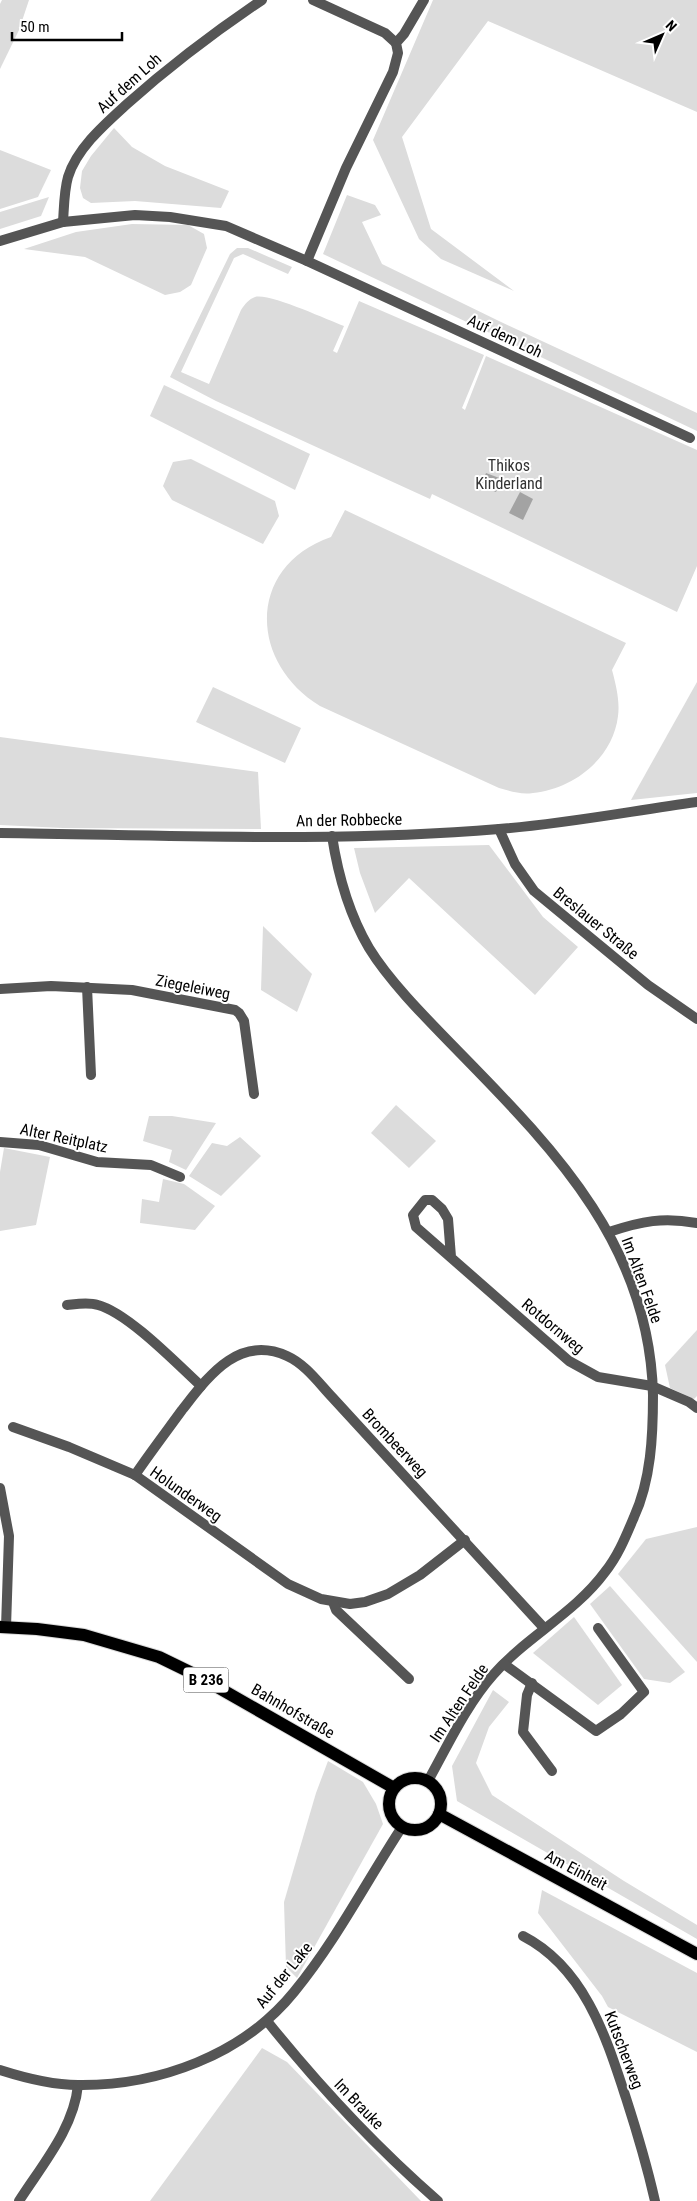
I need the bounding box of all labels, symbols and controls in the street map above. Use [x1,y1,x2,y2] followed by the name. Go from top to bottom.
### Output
[12,10,122,42] scale bar
[637,10,687,60] north arrow
[663,17,680,34] text: N
[20,18,50,36] text: 50 m
[93,49,165,117] street label: Auf dem Loh
[465,310,545,362] street label: Auf dem Loh
[475,456,543,493] park label: Thikos Kinderland
[296,810,402,830] street label: An der Robbecke
[549,883,643,963] street label: Breslauer Straße
[154,970,232,1004] street label: Ziegeleiweg
[18,1119,110,1157] street label: Alter Reitplatz
[618,1234,666,1326] street label: Im Alten Felde
[518,1294,588,1358] street label: Rotdornweg
[358,1405,432,1481] street label: Brombeerweg
[146,1462,226,1526] street label: Holunderweg
[426,1660,492,1746] street label: Im Alten Felde
[184,1668,228,1692] road number: B 236
[248,1680,338,1742] street label: Bahnhofstraße
[542,1846,611,1894] street label: Am Einheit
[252,1938,316,2012] street label: Auf der Lake
[600,2008,648,2092] street label: Kutscherweg
[330,2075,388,2133] street label: Im Brauke

